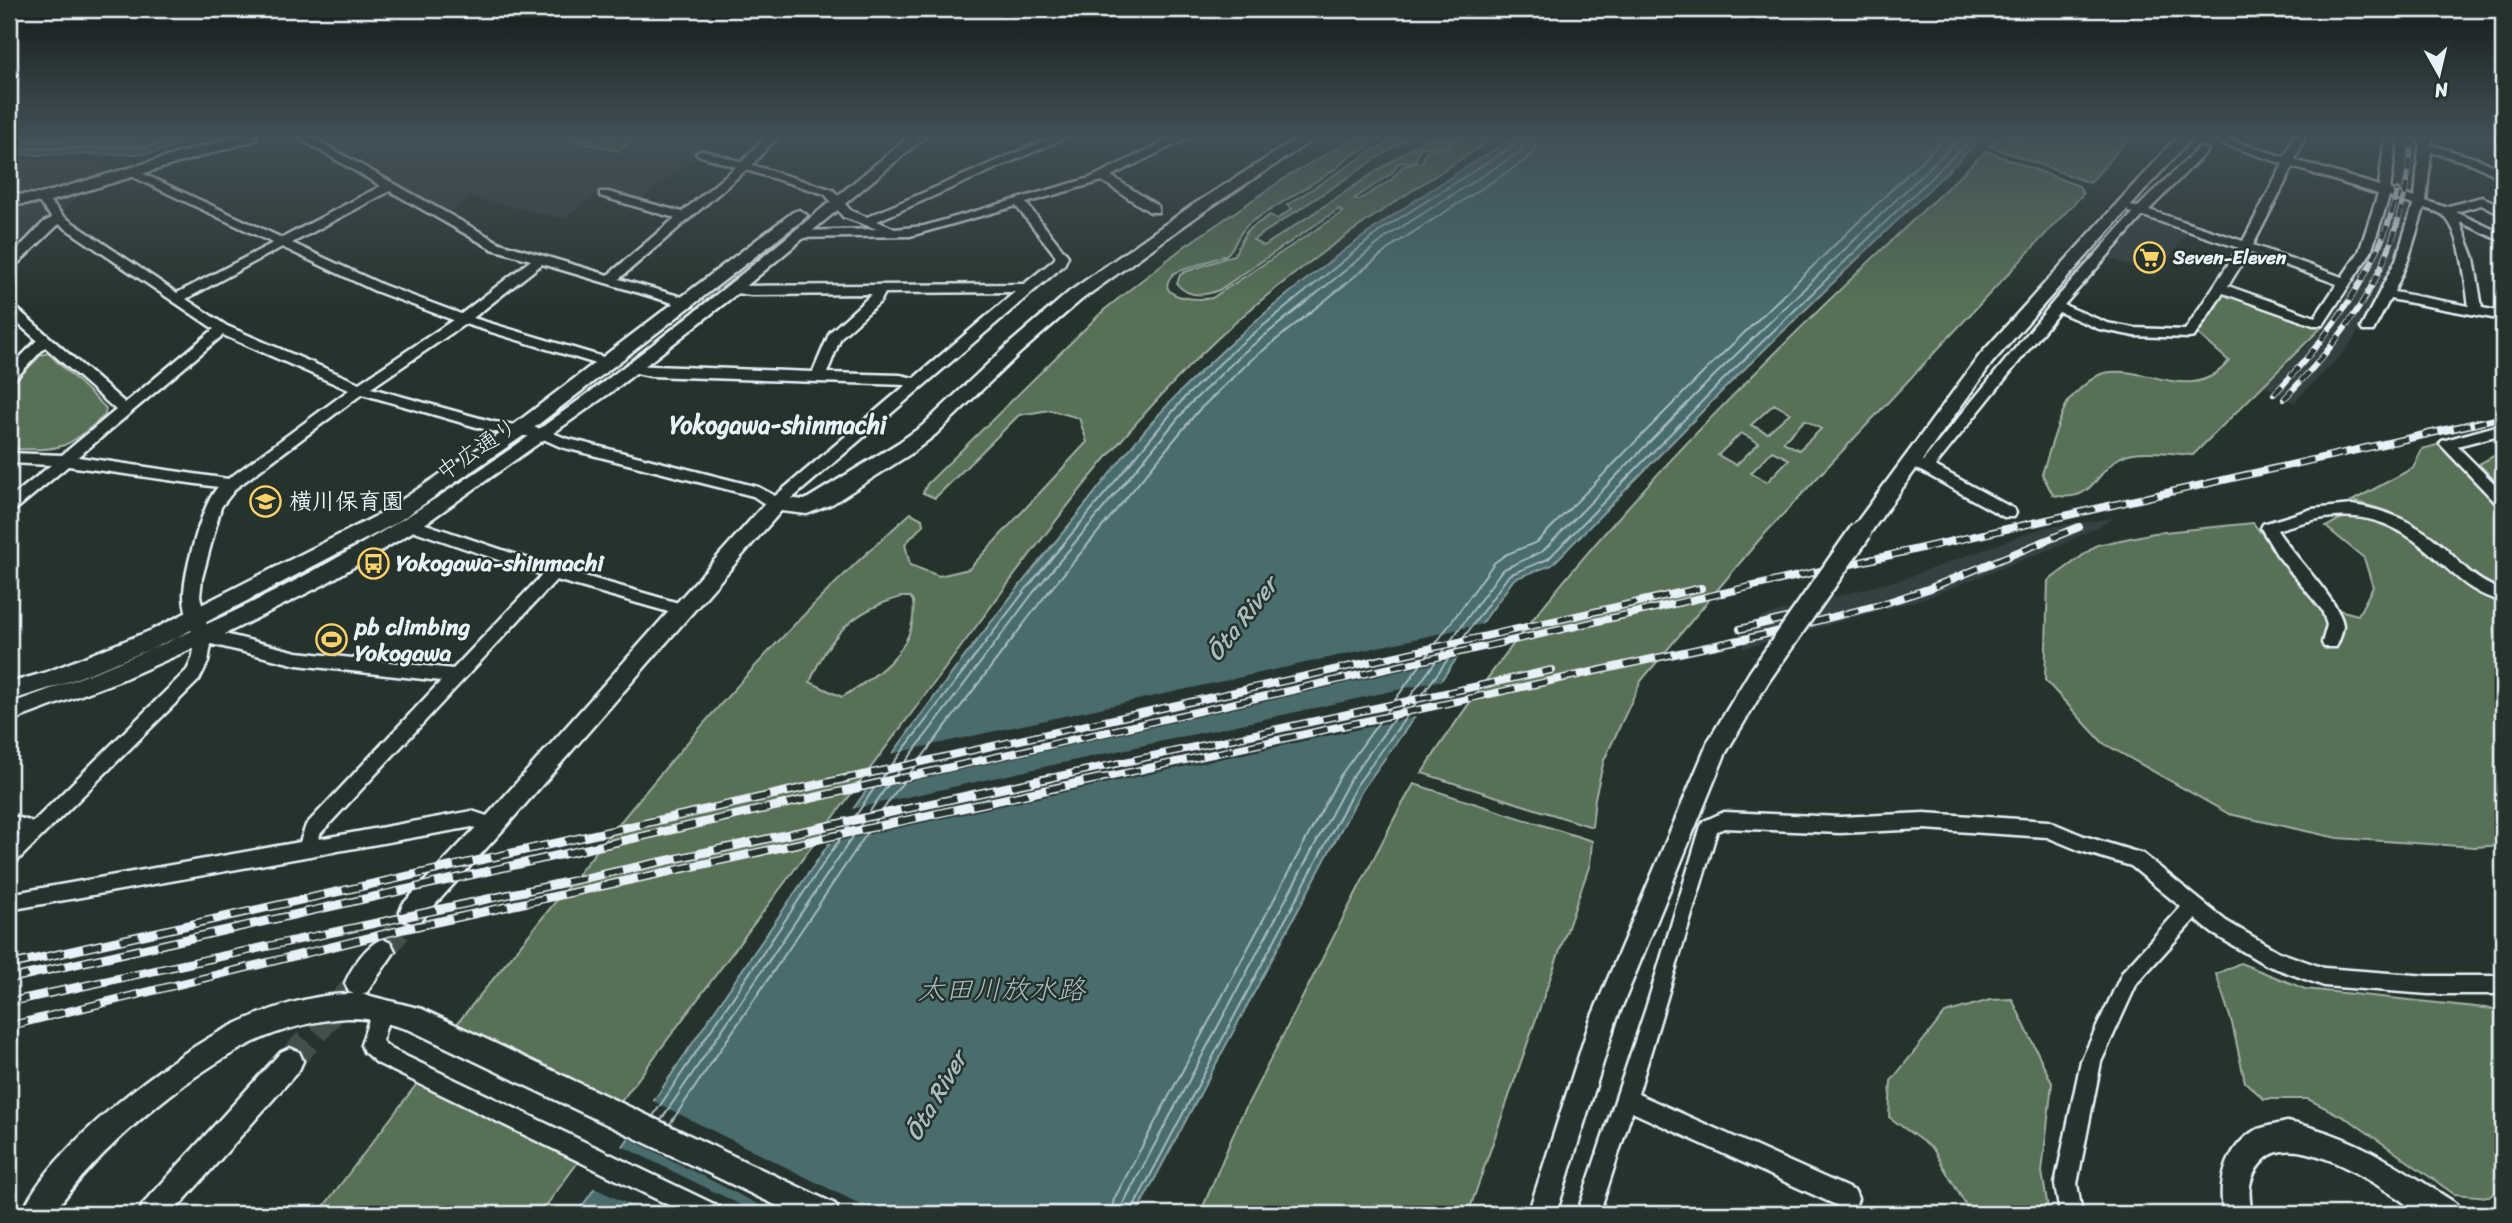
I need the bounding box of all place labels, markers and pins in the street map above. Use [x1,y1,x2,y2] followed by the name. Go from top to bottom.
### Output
[2133,240,2167,274] supermarket icon: Seven-Eleven
[2172,241,2287,274] place label: Seven-Eleven
[289,481,404,522] place label: 横川保育園
[249,484,283,518] school or university icon: 横川保育園
[396,543,605,584] place label: Yokogawa-shinmachi
[356,546,390,580] bus stop icon: Yokogawa-shinmachi
[353,607,470,674] place label: pb climbing Yokogawa
[315,623,349,657] sports icon: pb climbing Yokogawa

